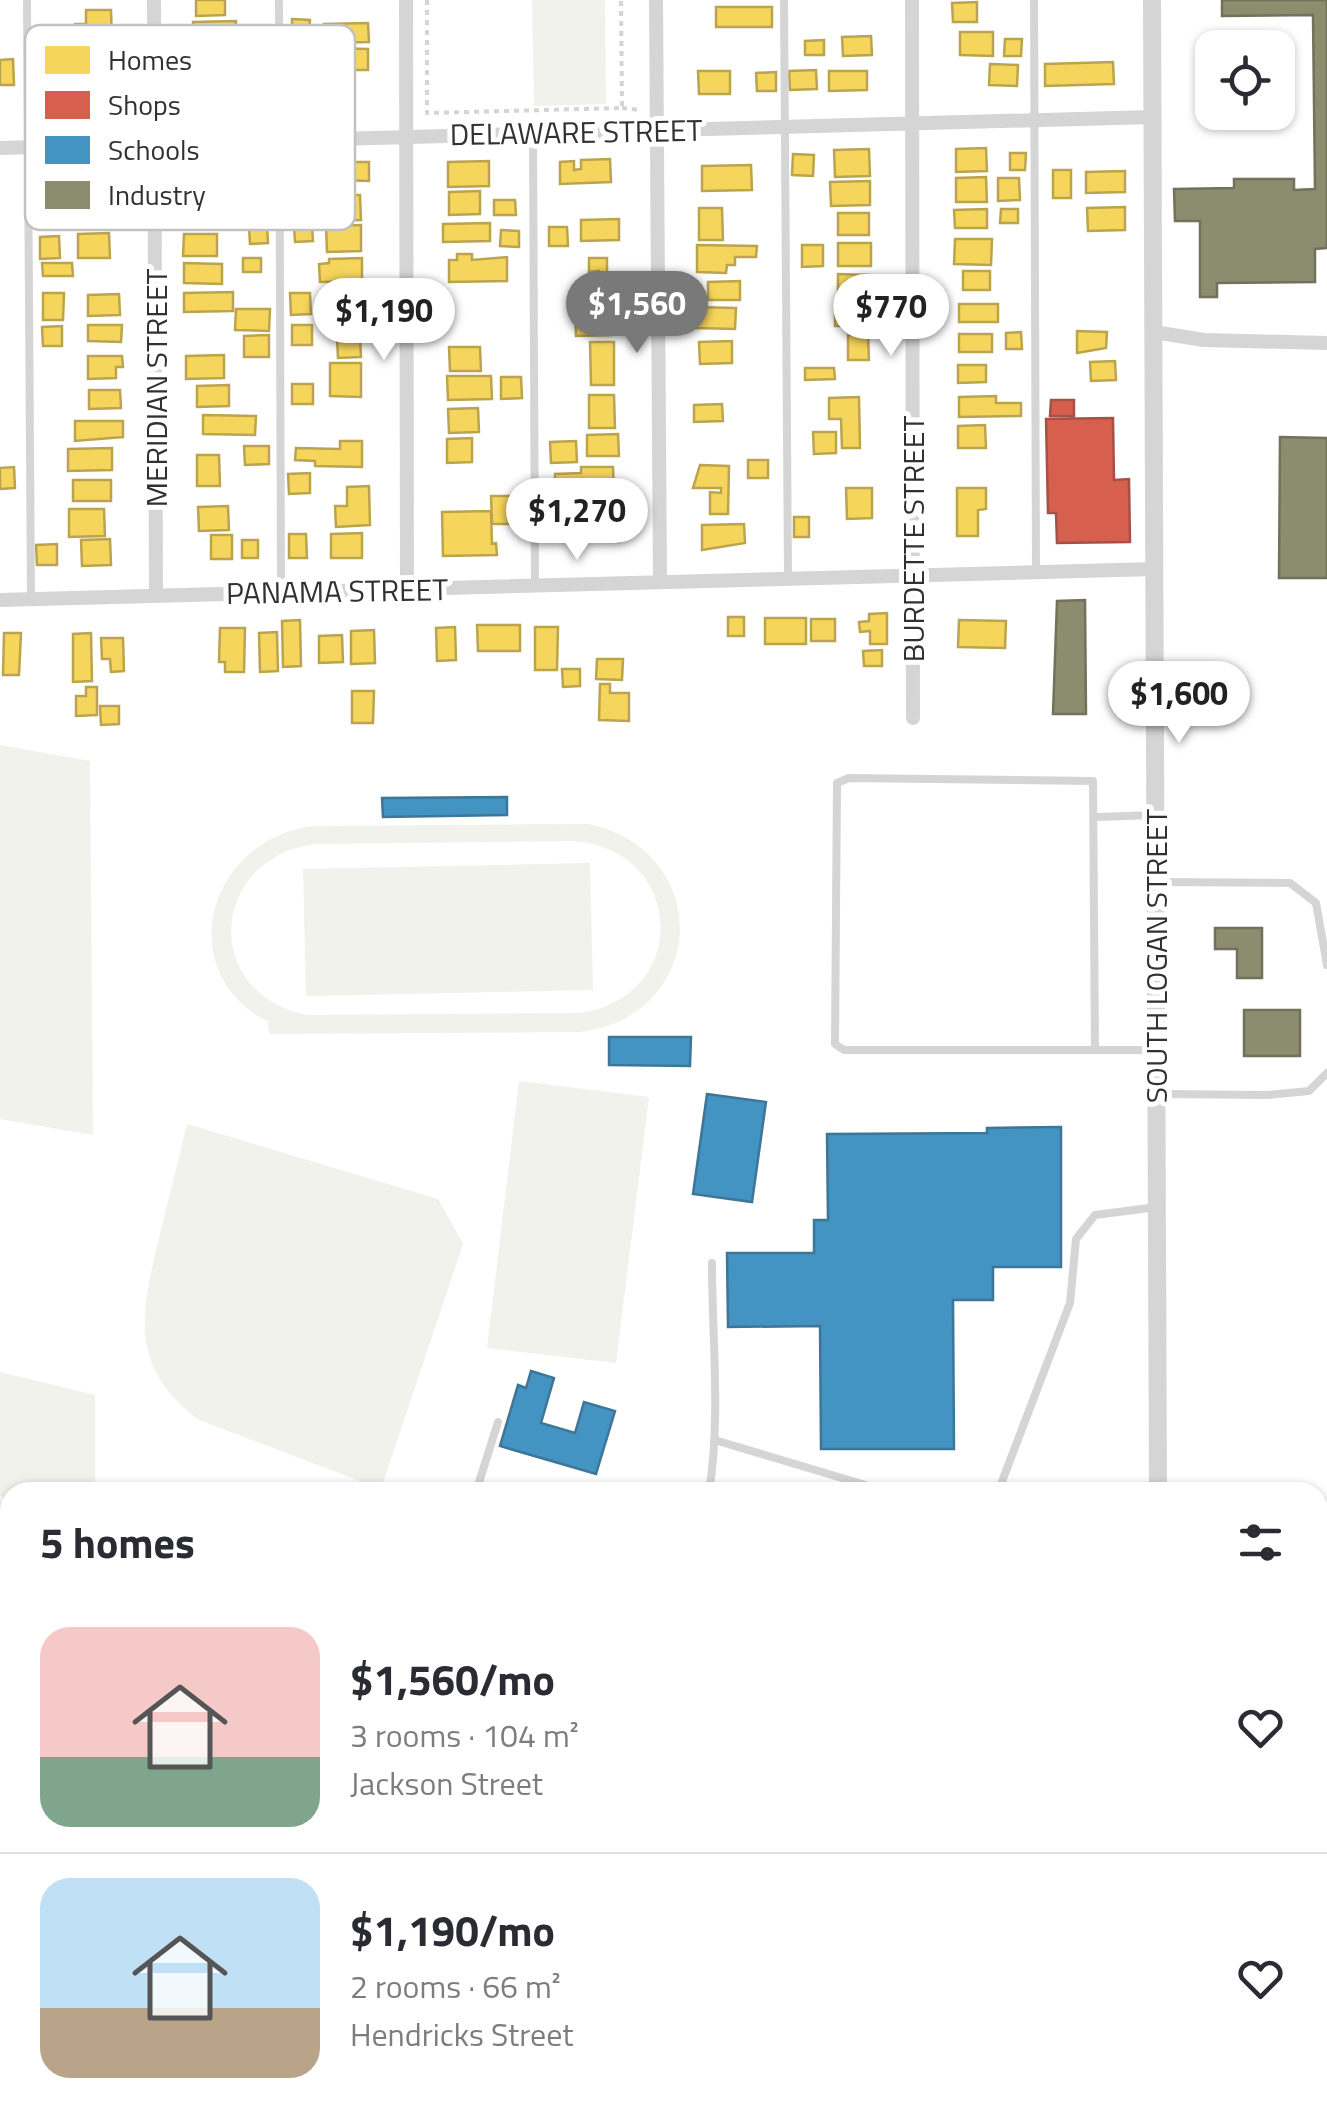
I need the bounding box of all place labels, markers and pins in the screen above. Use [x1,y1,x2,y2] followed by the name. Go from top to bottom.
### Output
[556,271,718,356] pin: $1,560
[832,274,950,359] pin: $770
[303,278,465,363] pin: $1,190
[496,478,658,563] pin: $1,270
[1098,661,1260,746] pin: $1,600

